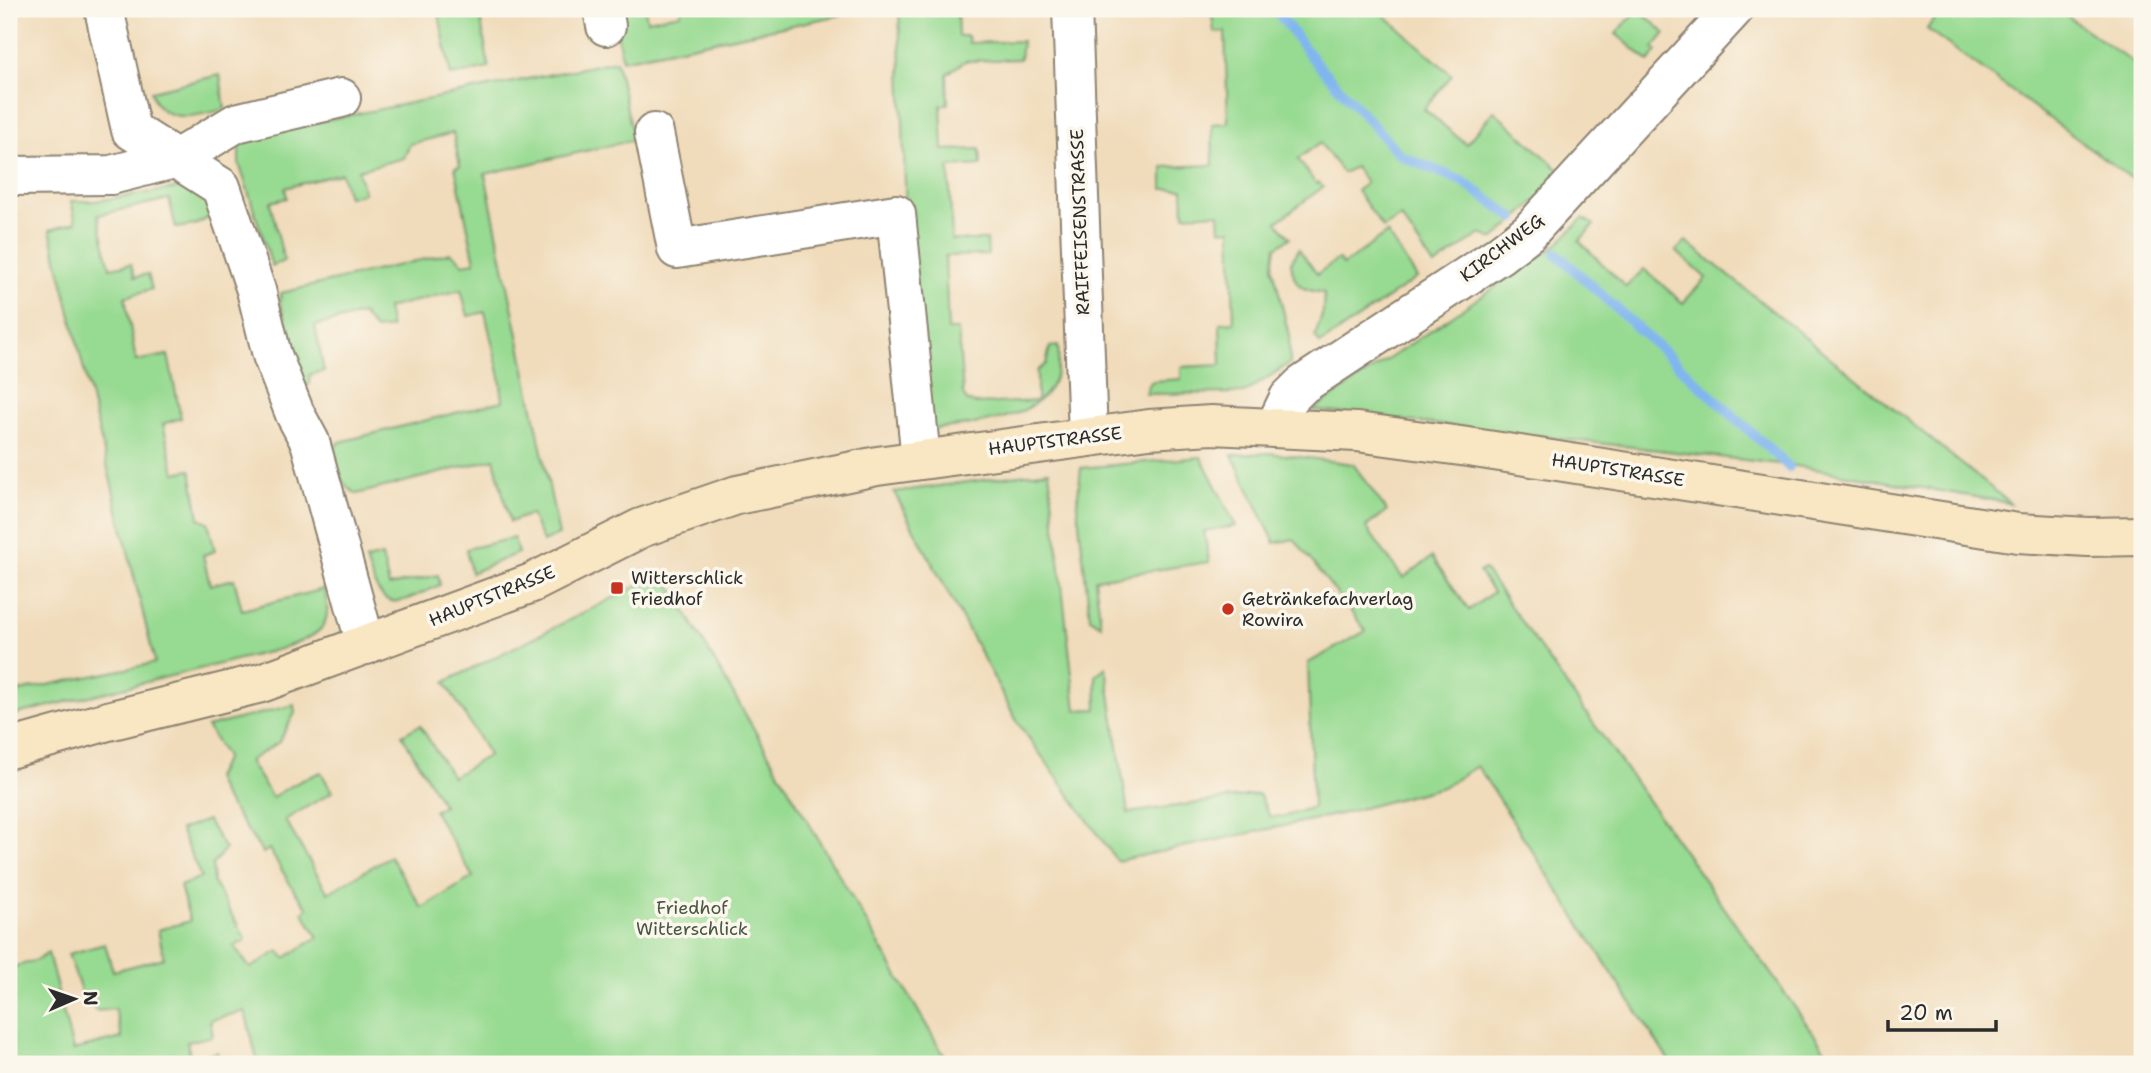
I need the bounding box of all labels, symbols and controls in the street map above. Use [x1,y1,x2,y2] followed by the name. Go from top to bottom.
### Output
[1065,128,1095,316] street label: RAIFFEISENSTRASSE
[1455,208,1549,287] street label: KIRCHWEG
[987,421,1123,461] street label: HAUPTSTRASSE
[1550,448,1686,492] street label: HAUPTSTRASSE
[425,560,559,632] street label: HAUPTSTRASSE
[631,566,743,611] place label: Witterschlick Friedhof
[609,580,625,596] marker: Witterschlick Friedhof
[1242,587,1413,632] place label: Getränkefachverlag Rowira
[1220,601,1236,617] marker: Getränkefachverlag Rowira
[636,896,748,941] park label: Friedhof Witterschlick
[38,964,108,1034] north arrow
[1888,989,1997,1033] scale bar
[78,990,103,1006] text: N
[1899,999,1953,1027] text: 20 m

